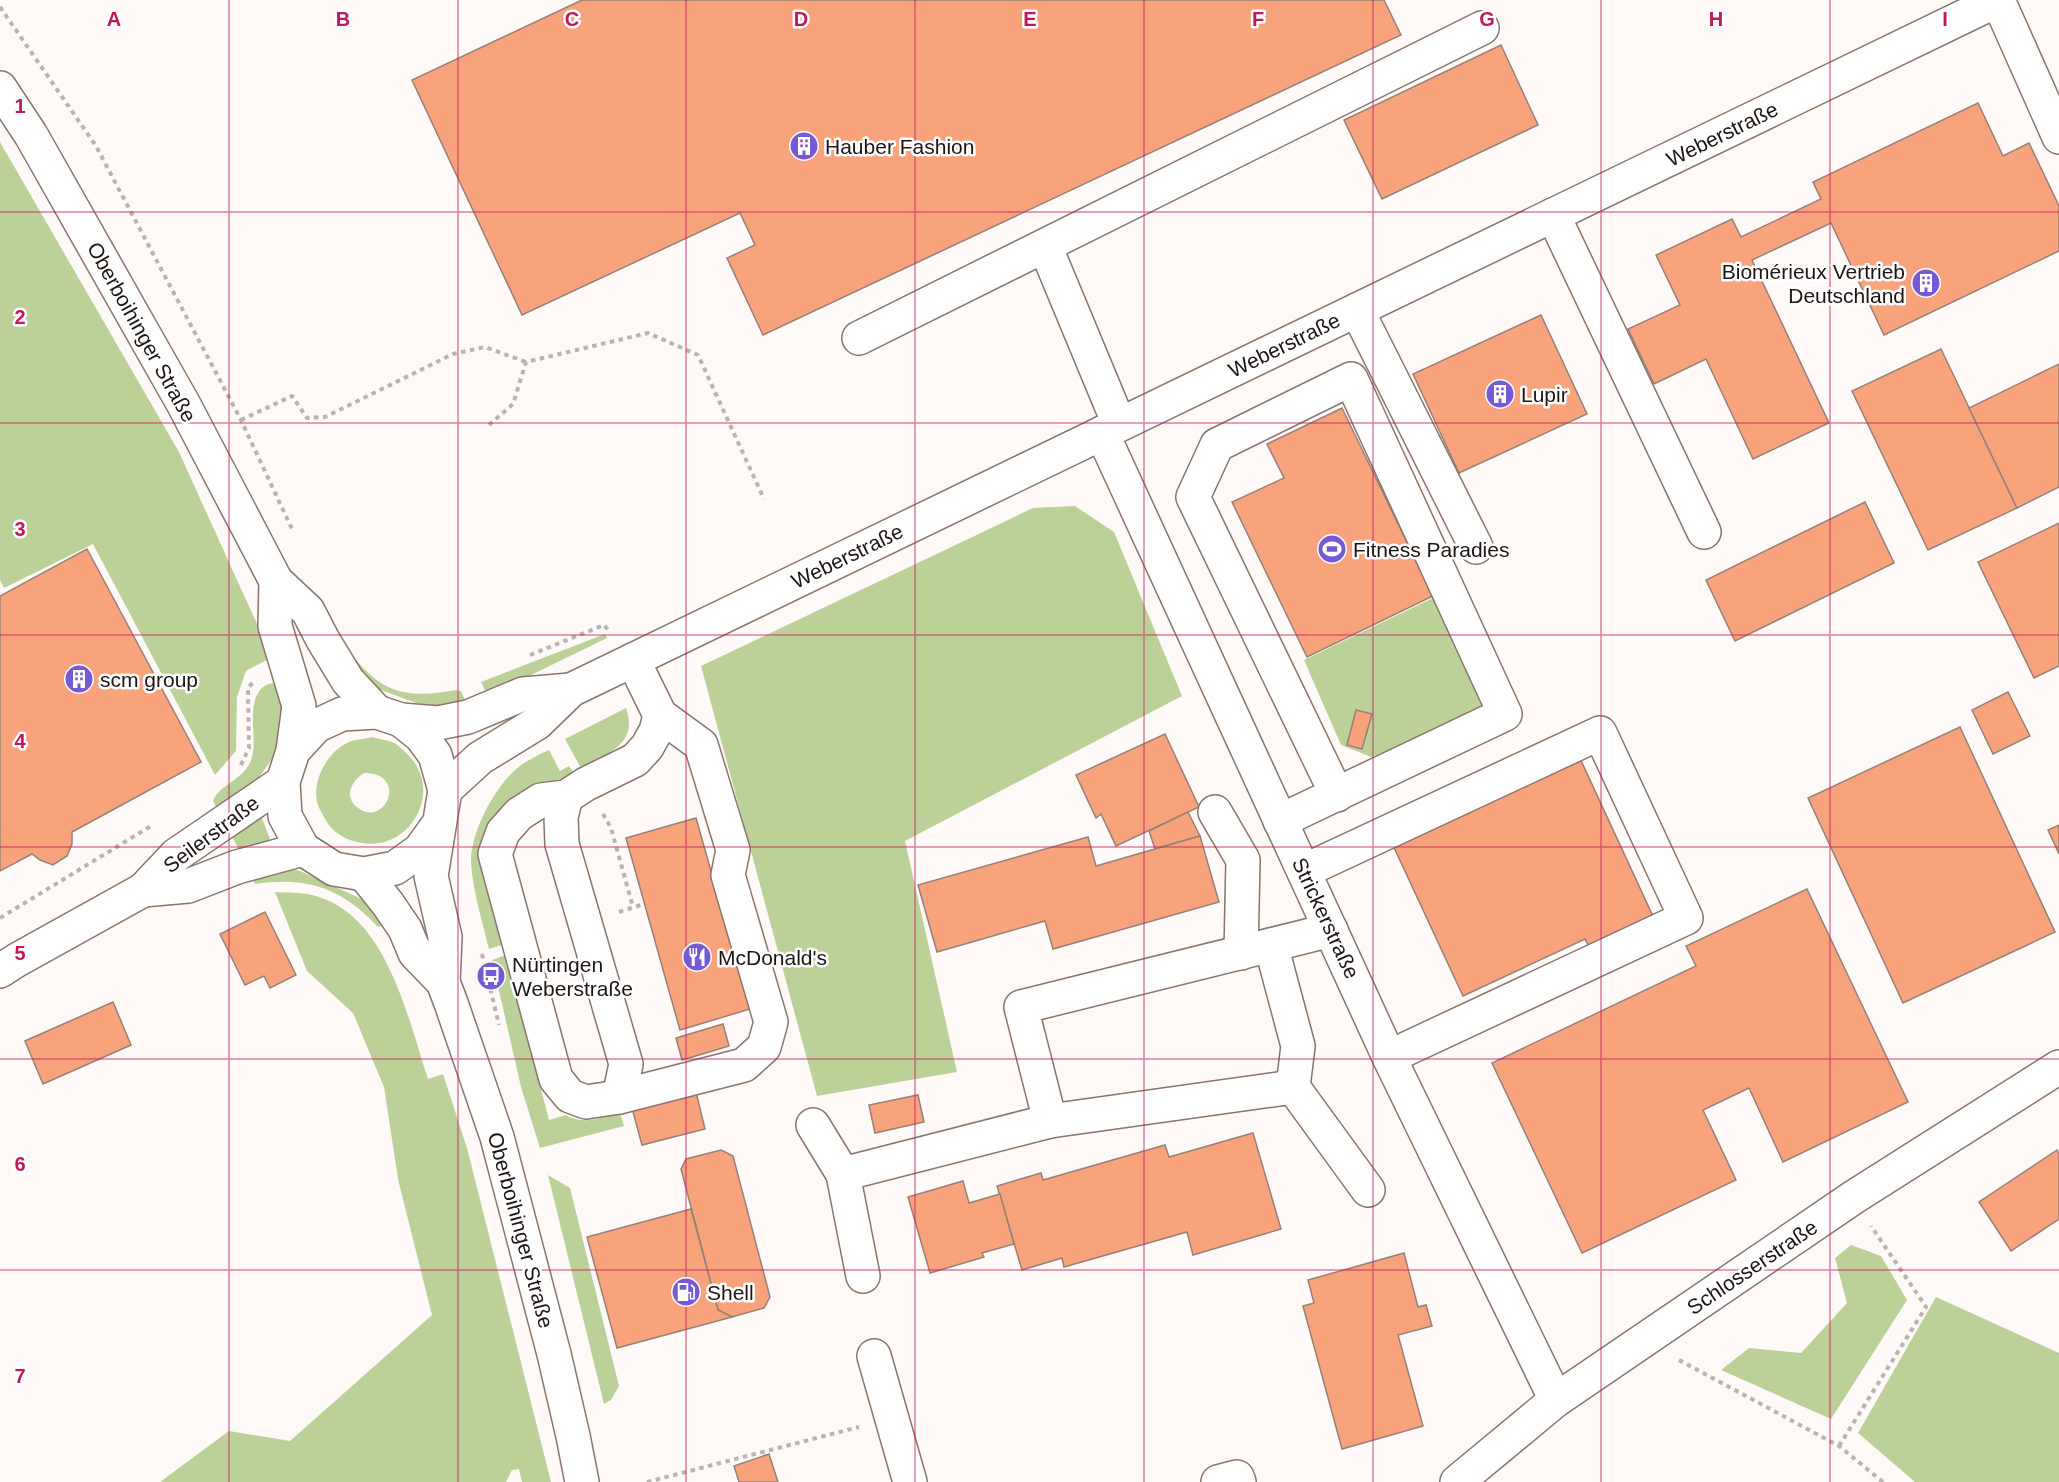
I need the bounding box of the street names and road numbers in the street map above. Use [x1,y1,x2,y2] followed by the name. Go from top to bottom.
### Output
[1663,97,1781,171] street label: Weberstraße
[83,238,201,426] street label: Oberboihinger Straße
[1225,308,1343,382] street label: Weberstraße
[788,519,906,593] street label: Weberstraße
[159,791,263,877] street label: Seilerstraße
[1288,854,1364,982] street label: Strickerstraße
[484,1129,558,1331] street label: Oberboihinger Straße
[1683,1215,1821,1319] street label: Schlosserstraße

